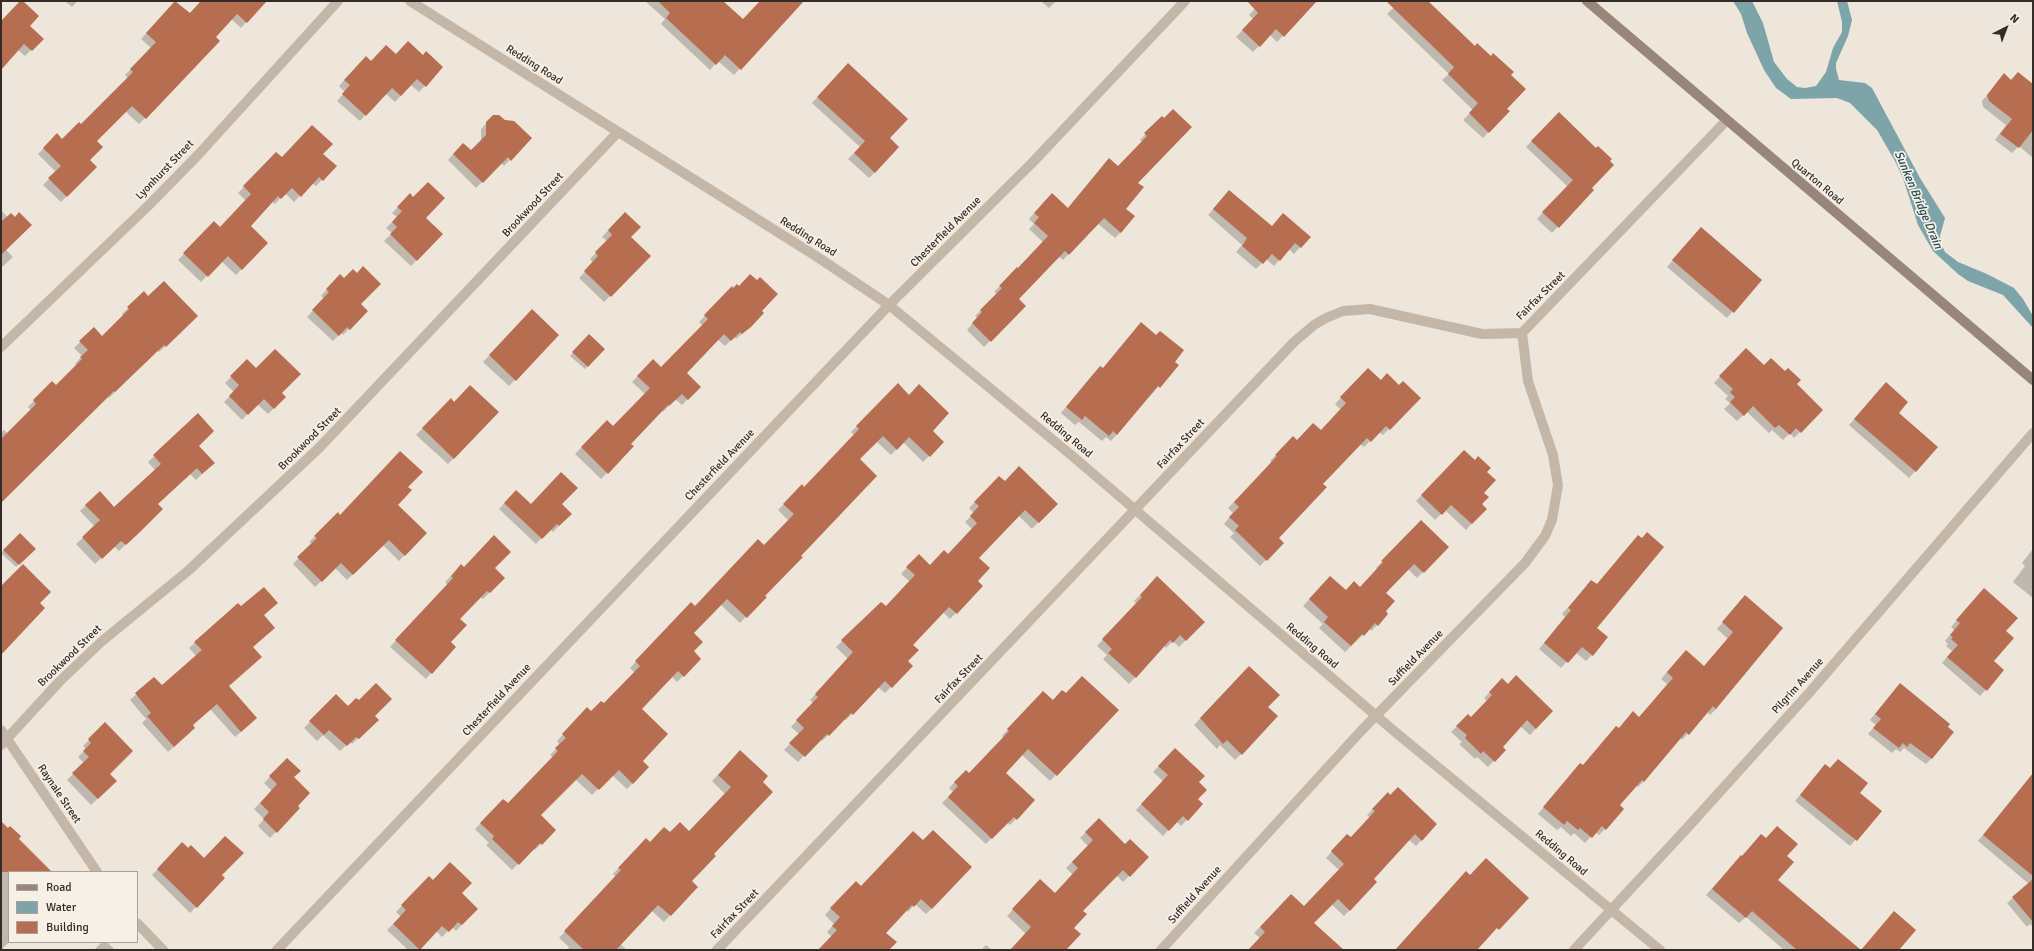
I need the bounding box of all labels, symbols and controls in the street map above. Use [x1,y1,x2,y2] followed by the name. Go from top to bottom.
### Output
[1986,8,2026,48] north arrow
[2007,11,2022,26] text: N
[503,42,565,88] street label: Redding Road
[133,137,197,203] street label: Lyonhurst Street
[1891,149,1945,251] water label: Sunken Bridge Drain
[1788,156,1846,208] street label: Quarton Road
[500,170,566,240] street label: Brookwood Street
[908,194,984,270] street label: Chesterfield Avenue
[777,214,839,260] street label: Redding Road
[1514,269,1568,323] street label: Fairfax Street
[276,405,344,473] street label: Brookwood Street
[1037,409,1095,461] street label: Redding Road
[1154,416,1208,472] street label: Fairfax Street
[683,427,757,503] street label: Chesterfield Avenue
[1283,620,1341,672] street label: Redding Road
[35,622,105,690] street label: Brookwood Street
[1386,627,1446,689] street label: Suffield Avenue
[932,651,986,707] street label: Fairfax Street
[1769,655,1827,717] street label: Pilgrim Avenue
[460,661,534,739] street label: Chesterfield Avenue
[34,762,84,826] street label: Raynale Street
[1532,827,1590,879] street label: Redding Road
[1166,863,1224,927] street label: Suffield Avenue
[8,871,138,943] legend
[46,880,72,895] text: Road
[708,886,762,942] street label: Fairfax Street
[46,900,76,915] text: Water
[46,920,89,935] text: Building

